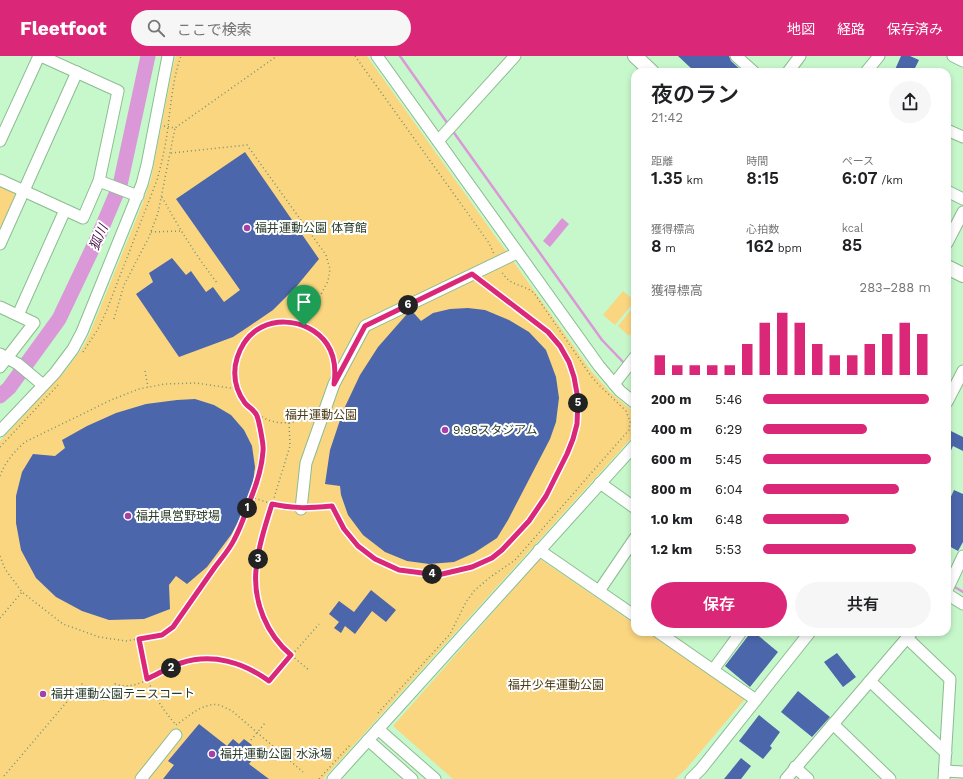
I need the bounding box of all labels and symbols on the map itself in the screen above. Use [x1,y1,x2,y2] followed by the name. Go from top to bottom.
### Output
[86,220,111,252] water label: 狐川
[255,221,367,235] place label: 福井運動公園 体育館
[242,223,252,233] marker: 福井運動公園 体育館
[287,285,321,326] pin
[398,295,418,315] pin: 6
[568,393,588,413] pin: 5
[285,408,357,422] park label: 福井運動公園
[453,423,537,437] place label: 9.98スタジアム
[440,425,450,435] marker: 9.98スタジアム
[237,498,257,518] pin: 1
[136,509,220,523] place label: 福井県営野球場
[123,511,133,521] marker: 福井県営野球場
[248,549,268,569] pin: 3
[422,564,442,584] pin: 4
[161,658,181,678] pin: 2
[508,678,604,692] park label: 福井少年運動公園
[51,687,195,701] place label: 福井運動公園テニスコート
[38,689,48,699] marker: 福井運動公園テニスコート
[220,747,332,761] place label: 福井運動公園 水泳場
[207,749,217,759] marker: 福井運動公園 水泳場

